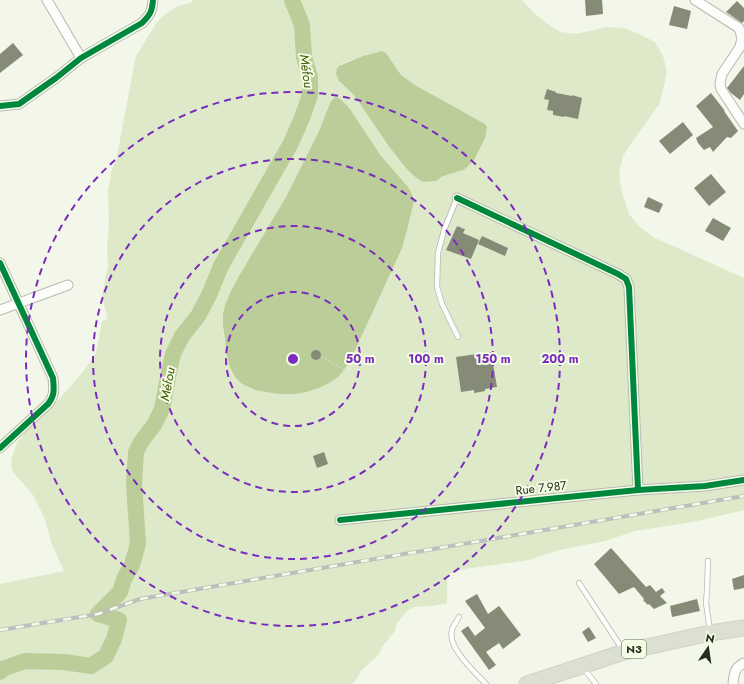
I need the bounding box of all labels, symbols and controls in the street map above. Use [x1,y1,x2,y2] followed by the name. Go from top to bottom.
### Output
[295,53,318,90] water label: Méfou
[345,350,375,368] text: 50 m
[408,350,444,368] text: 100 m
[475,350,511,368] text: 150 m
[541,350,579,368] text: 200 m
[286,352,300,366] centre of rings
[155,365,180,403] water label: Méfou
[515,476,568,500] street label: Rue 7.987
[688,628,728,668] north arrow
[704,629,716,647] text: N
[622,640,646,658] road number: N3

